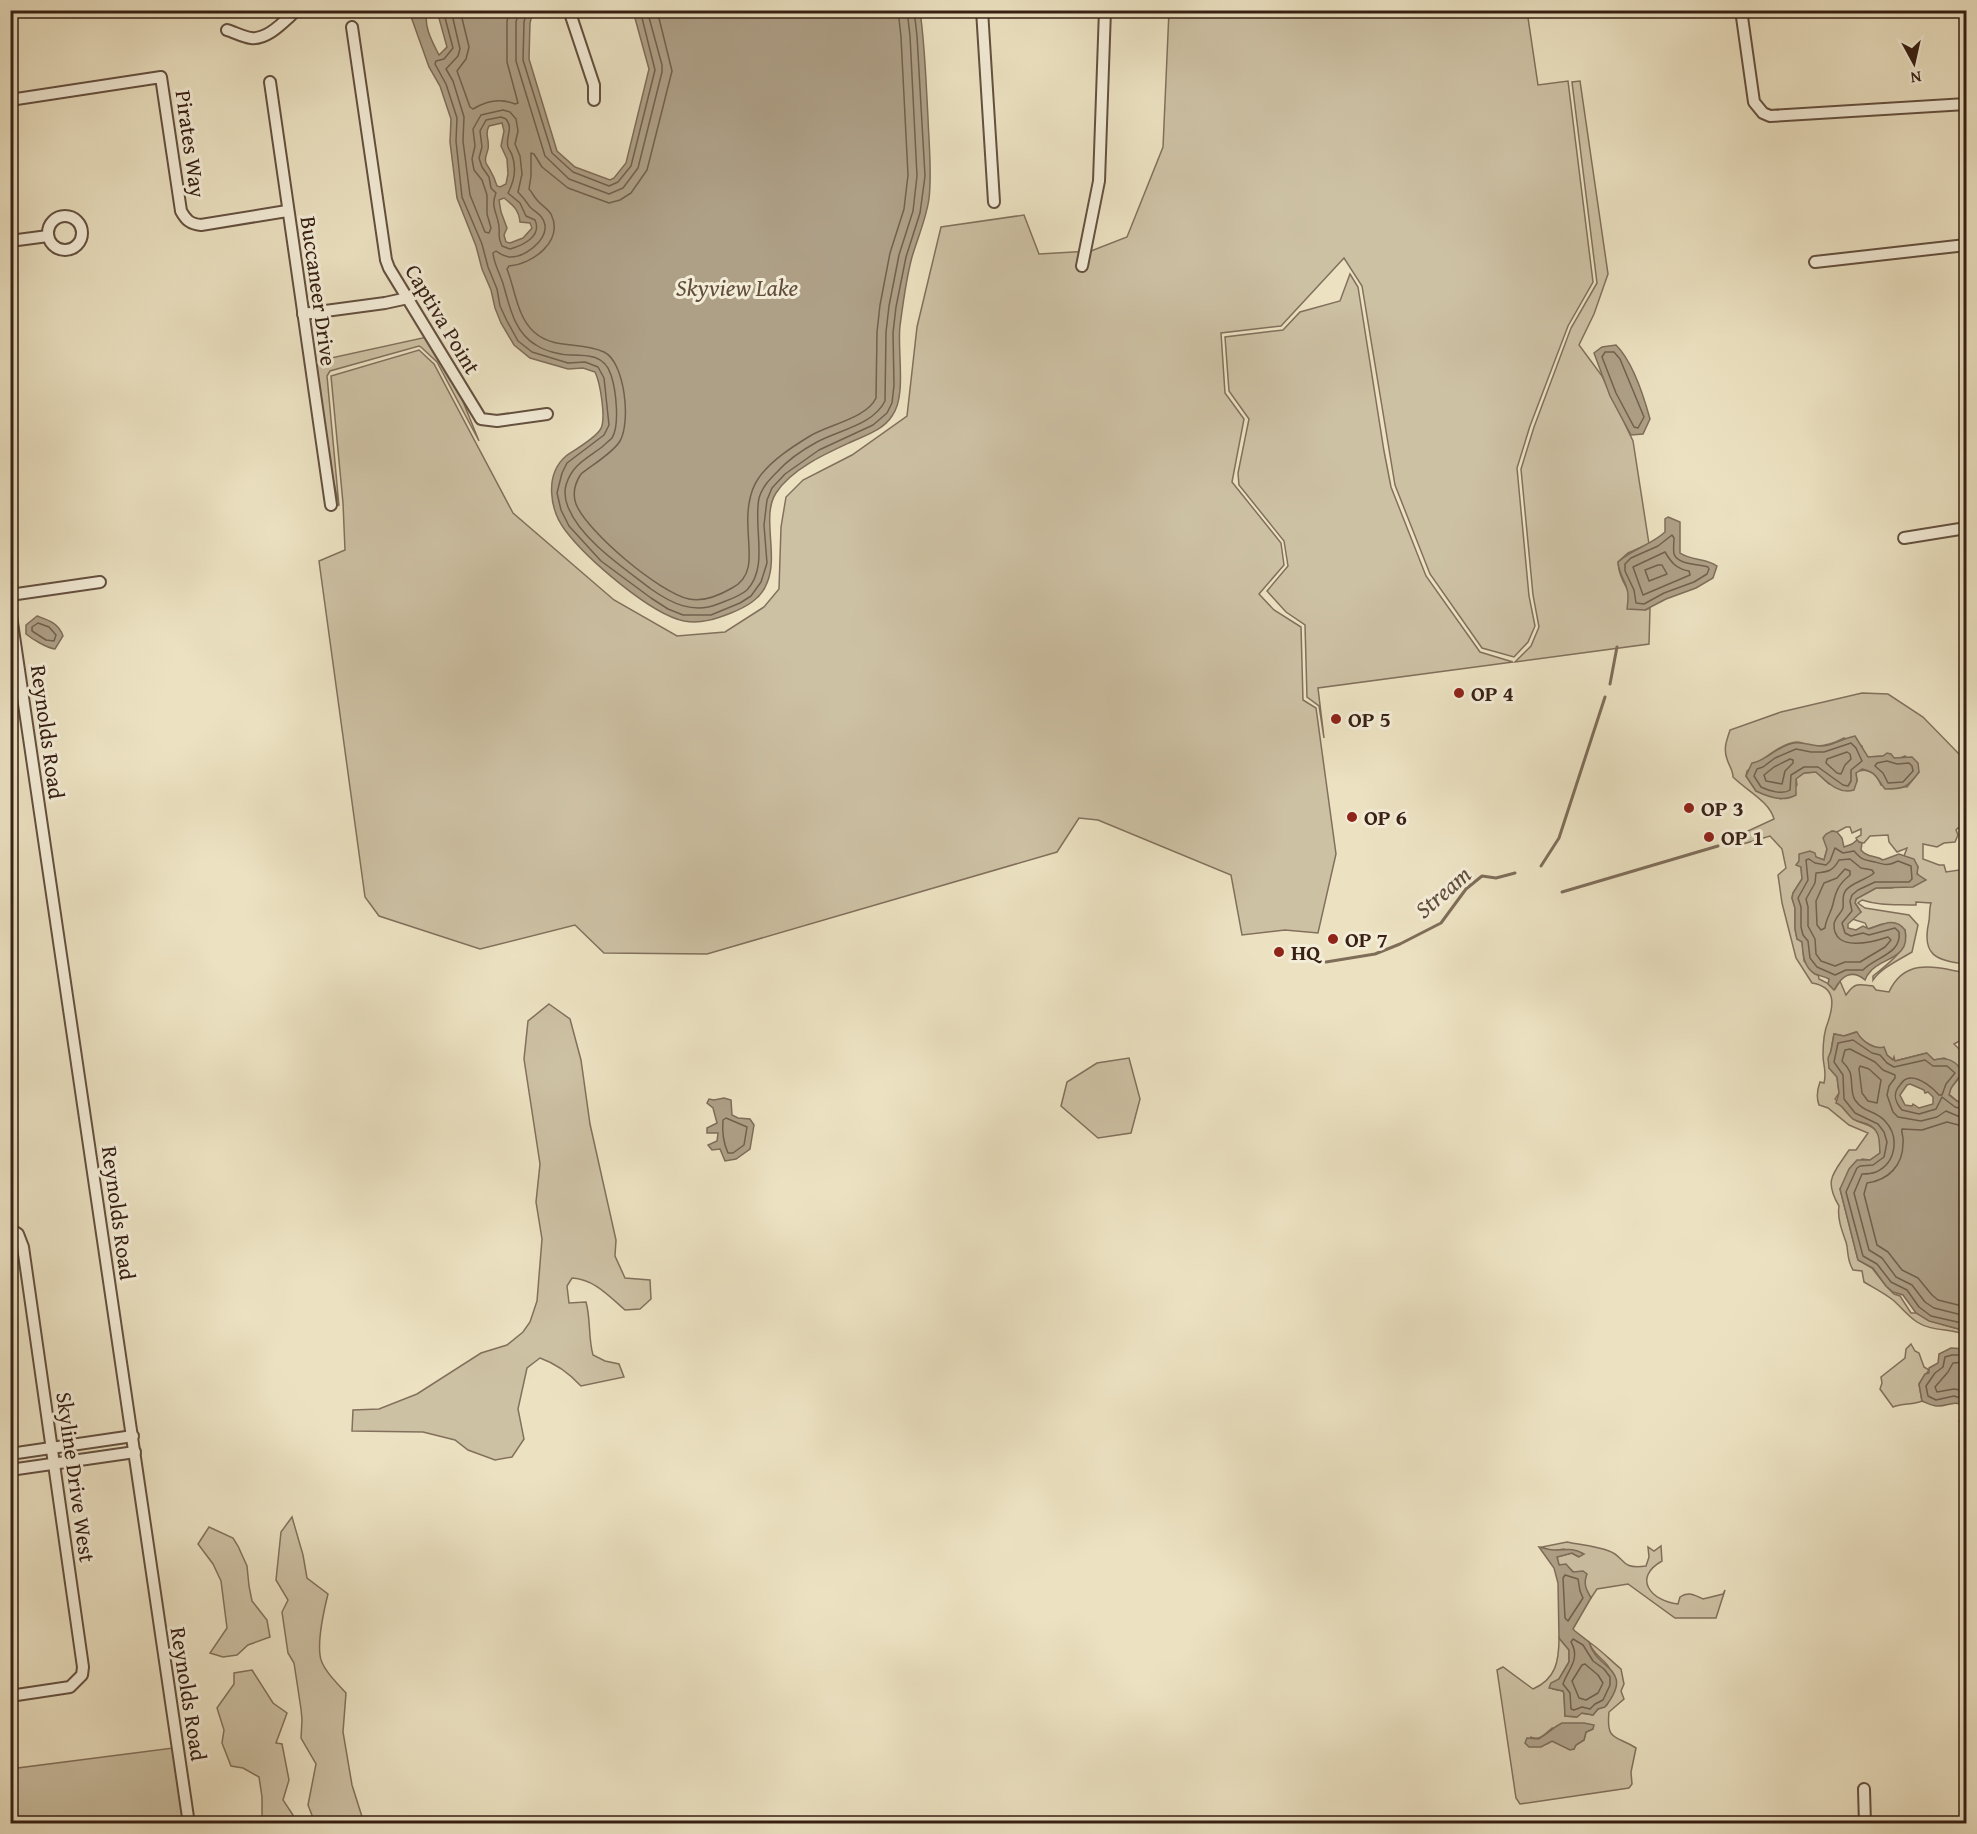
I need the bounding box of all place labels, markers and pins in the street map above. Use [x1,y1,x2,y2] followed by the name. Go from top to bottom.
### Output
[1471,677,1514,709] place label: OP 4
[1452,686,1466,700] marker: OP 4
[1348,703,1391,735] place label: OP 5
[1329,712,1343,726] marker: OP 5
[1701,792,1744,824] place label: OP 3
[1364,801,1407,833] place label: OP 6
[1682,801,1696,815] marker: OP 3
[1345,810,1359,824] marker: OP 6
[1721,821,1764,853] place label: OP 1
[1702,830,1716,844] marker: OP 1
[1345,923,1388,955] place label: OP 7
[1326,932,1340,946] marker: OP 7
[1291,936,1322,968] place label: HQ
[1272,945,1286,959] marker: HQ

